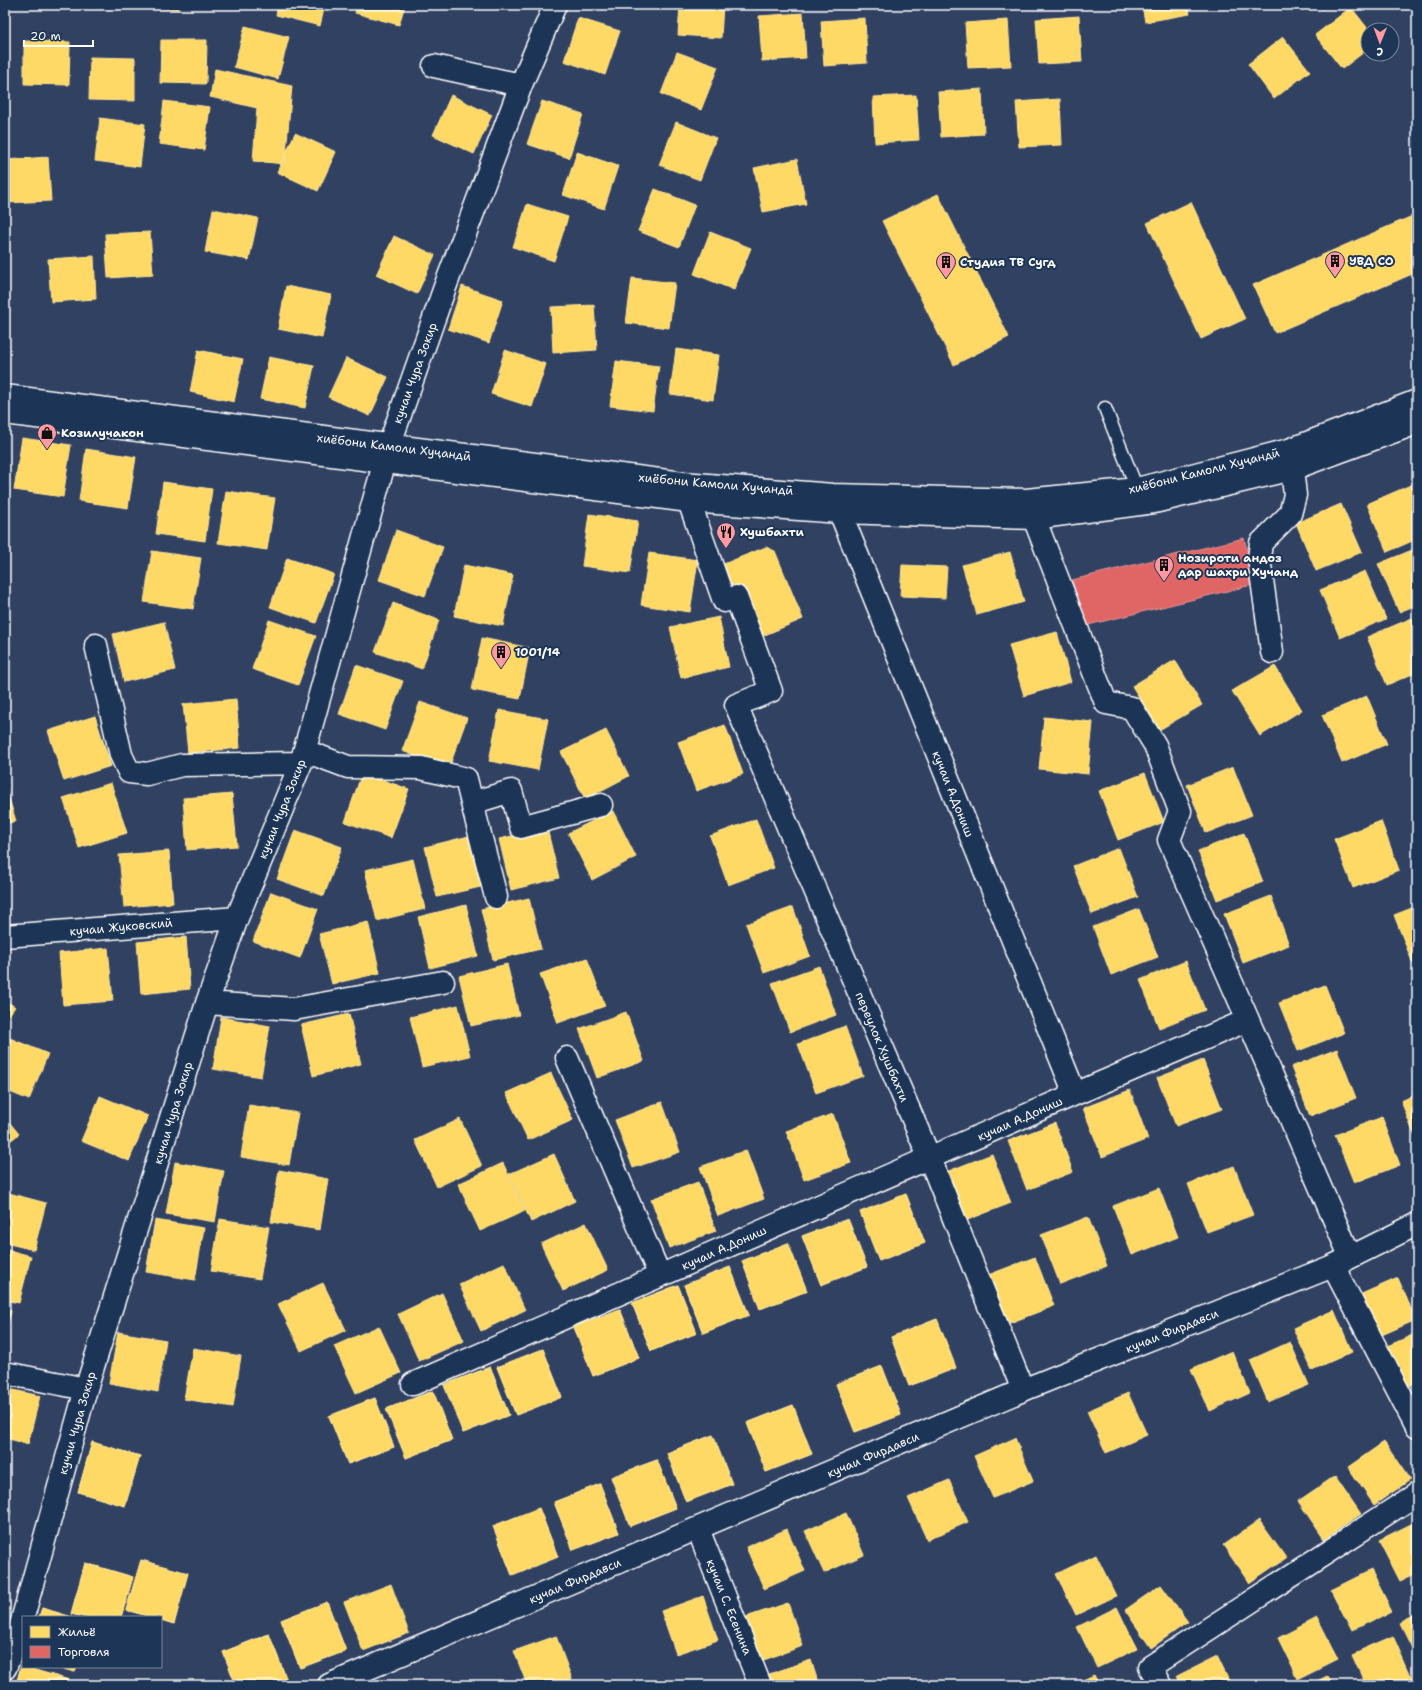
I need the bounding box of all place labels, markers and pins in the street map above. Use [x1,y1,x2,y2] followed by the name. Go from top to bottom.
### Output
[1324,250,1346,278] building icon: УВД СО
[935,251,957,279] building icon: Студия ТВ Сугд
[1349,253,1394,269] place label: УВД СО
[960,254,1056,270] place label: Студия ТВ Сугд
[36,422,58,450] shop icon: Козилучакон
[61,425,144,441] place label: Козилучакон
[715,521,737,549] restaurant icon: Хушбахти
[740,524,805,540] place label: Хушбахти
[1178,550,1299,580] place label: Нозироти андоз дар шахри Хучанд
[1153,554,1175,582] building icon: Нозироти андоз дар шахри Хучанд
[490,641,512,669] building icon: 1001/14
[515,644,561,660] place label: 1001/14

